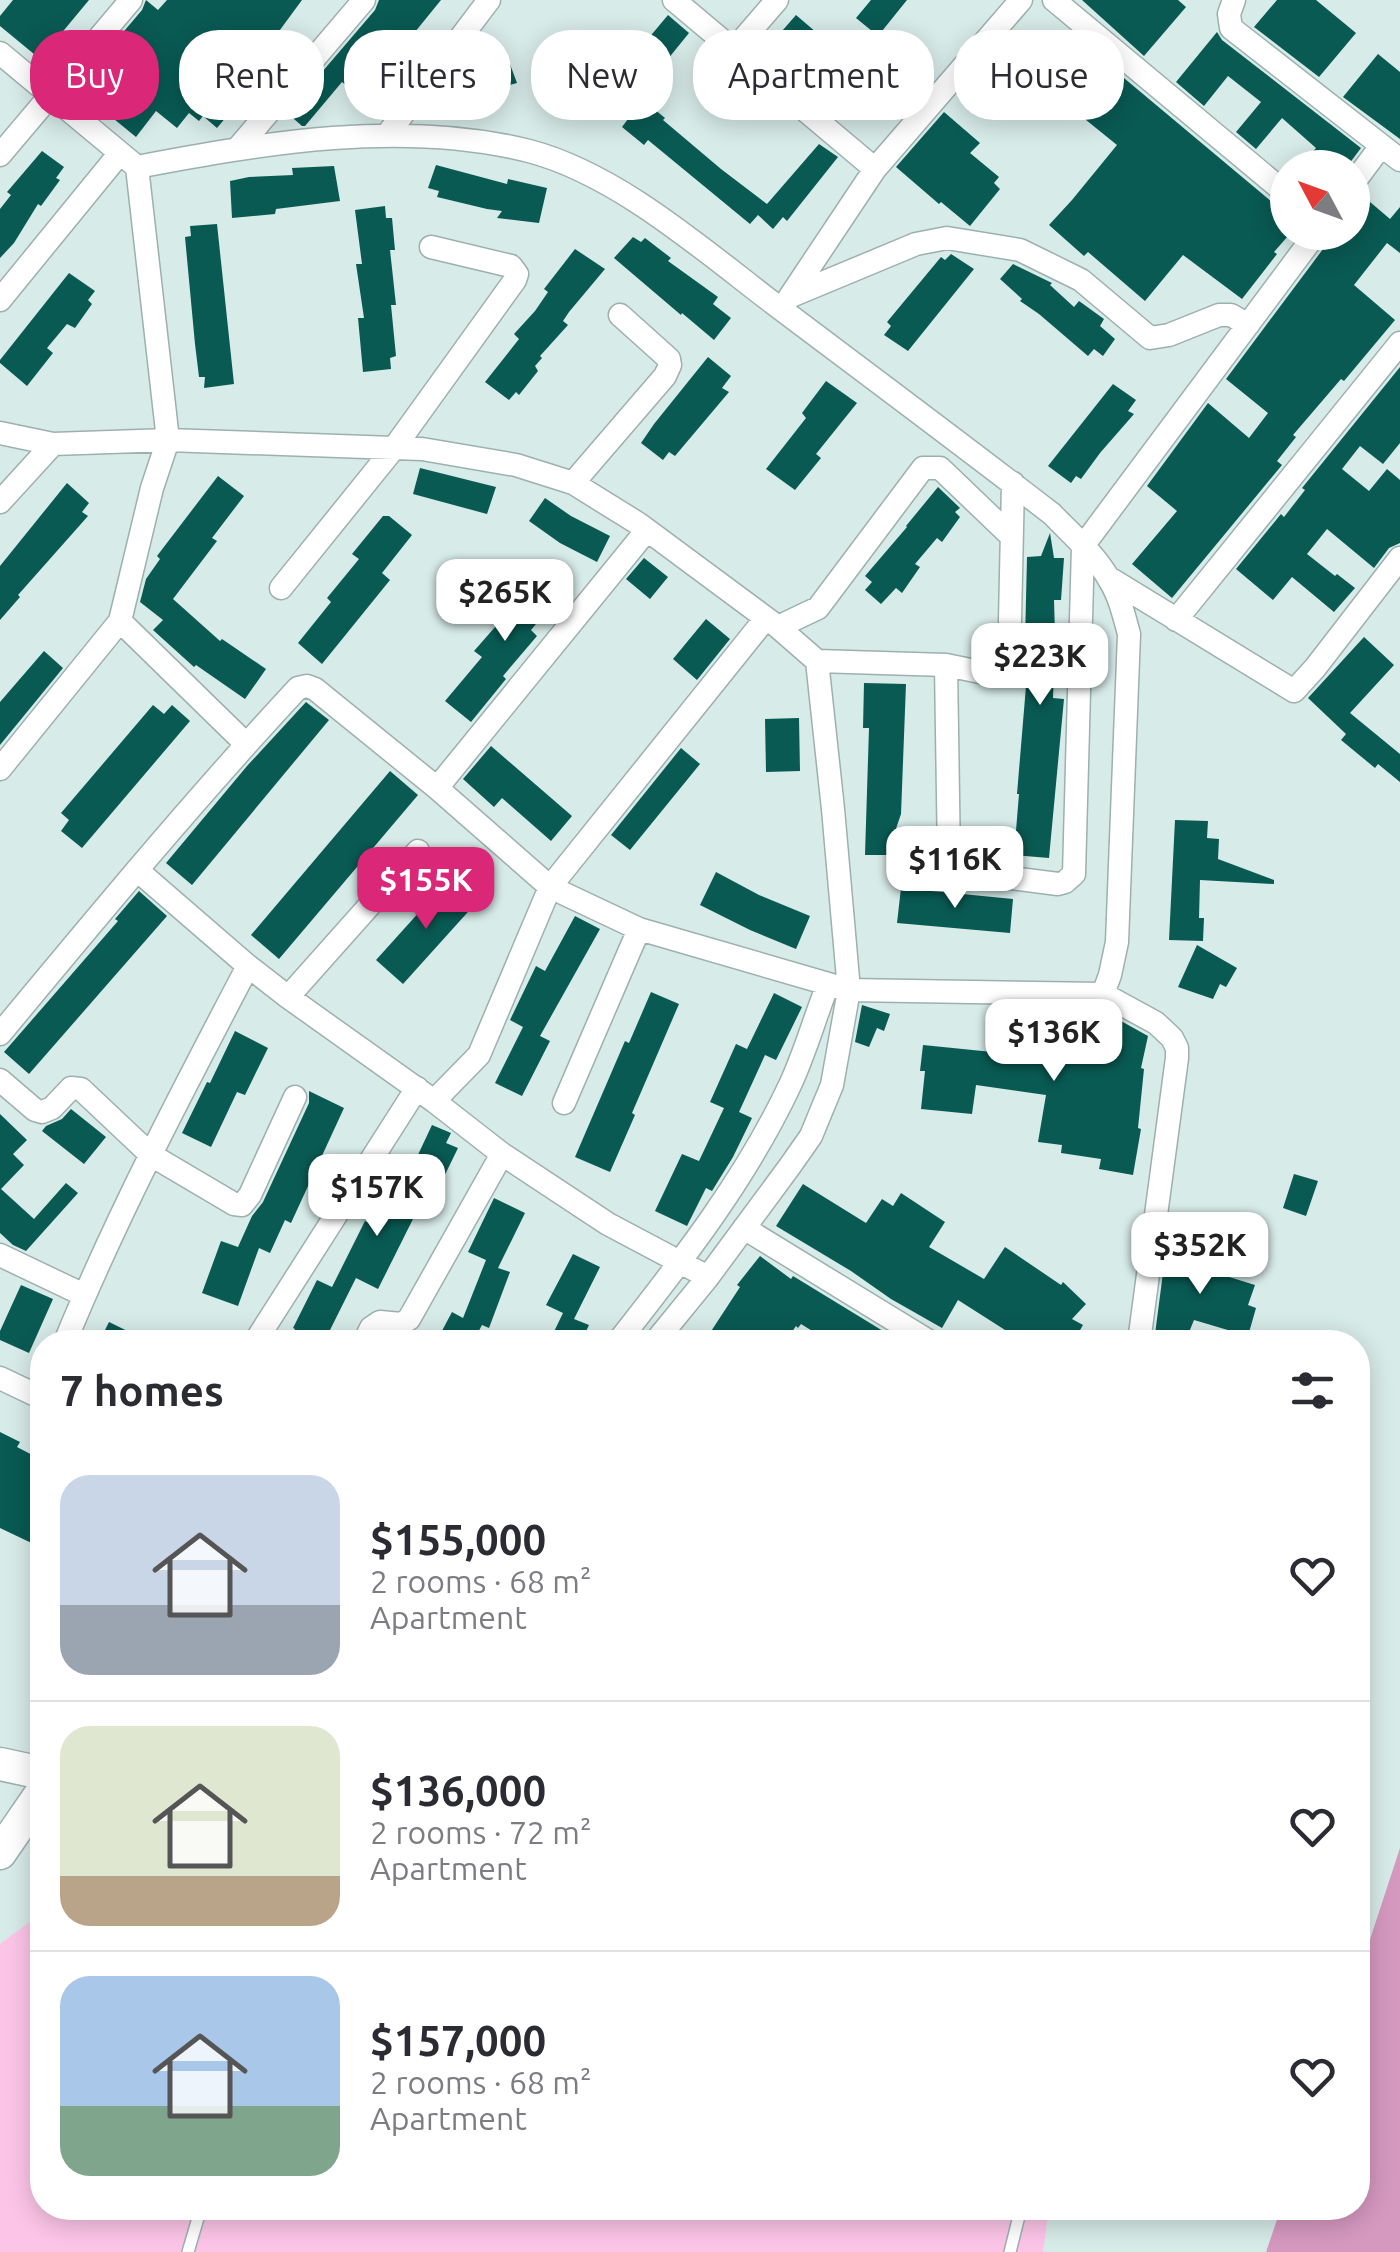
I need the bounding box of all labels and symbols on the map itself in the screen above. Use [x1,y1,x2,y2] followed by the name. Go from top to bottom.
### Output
[1270,150,1370,250] north arrow
[435,559,575,644] pin: $265K
[970,623,1110,708] pin: $223K
[885,826,1025,911] pin: $116K
[356,847,496,932] pin: $155K
[984,999,1124,1084] pin: $136K
[307,1154,447,1239] pin: $157K
[1130,1212,1270,1297] pin: $352K

